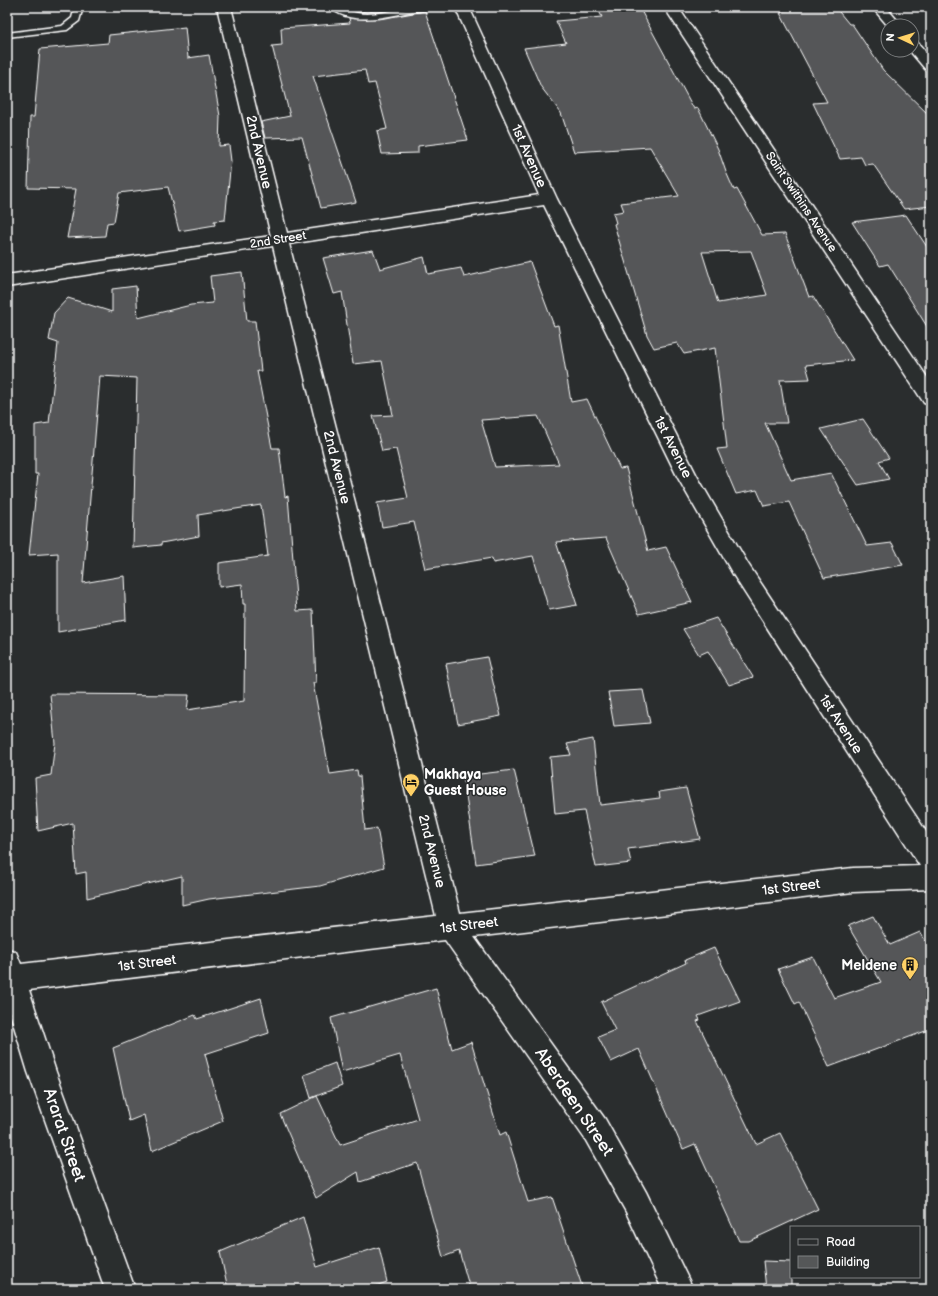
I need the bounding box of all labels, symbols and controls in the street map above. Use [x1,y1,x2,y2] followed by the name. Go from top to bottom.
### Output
[880,18,920,58] north arrow
[884,33,897,42] text: N
[242,114,276,190] street label: 2nd Avenue
[508,122,550,190] street label: 1st Avenue
[762,149,840,255] street label: Saint Swithins Avenue
[249,228,307,252] street label: 2nd Street
[650,413,696,481] street label: 1st Avenue
[320,429,354,505] street label: 2nd Avenue
[816,691,866,757] street label: 1st Avenue
[424,766,507,799] place label: Makhaya Guest House
[401,772,421,797] hotel icon: Makhaya Guest House
[415,813,449,889] street label: 2nd Avenue
[761,875,822,899] street label: 1st Street
[439,913,500,937] street label: 1st Street
[117,951,178,975] street label: 1st Street
[900,955,920,980] building icon: Meldene
[841,957,897,974] place label: Meldene
[530,1044,618,1161] street label: Aberdeen Street
[39,1086,90,1185] street label: Ararat Street
[790,1226,920,1278] legend
[826,1235,855,1250] text: Road
[826,1255,870,1270] text: Building

